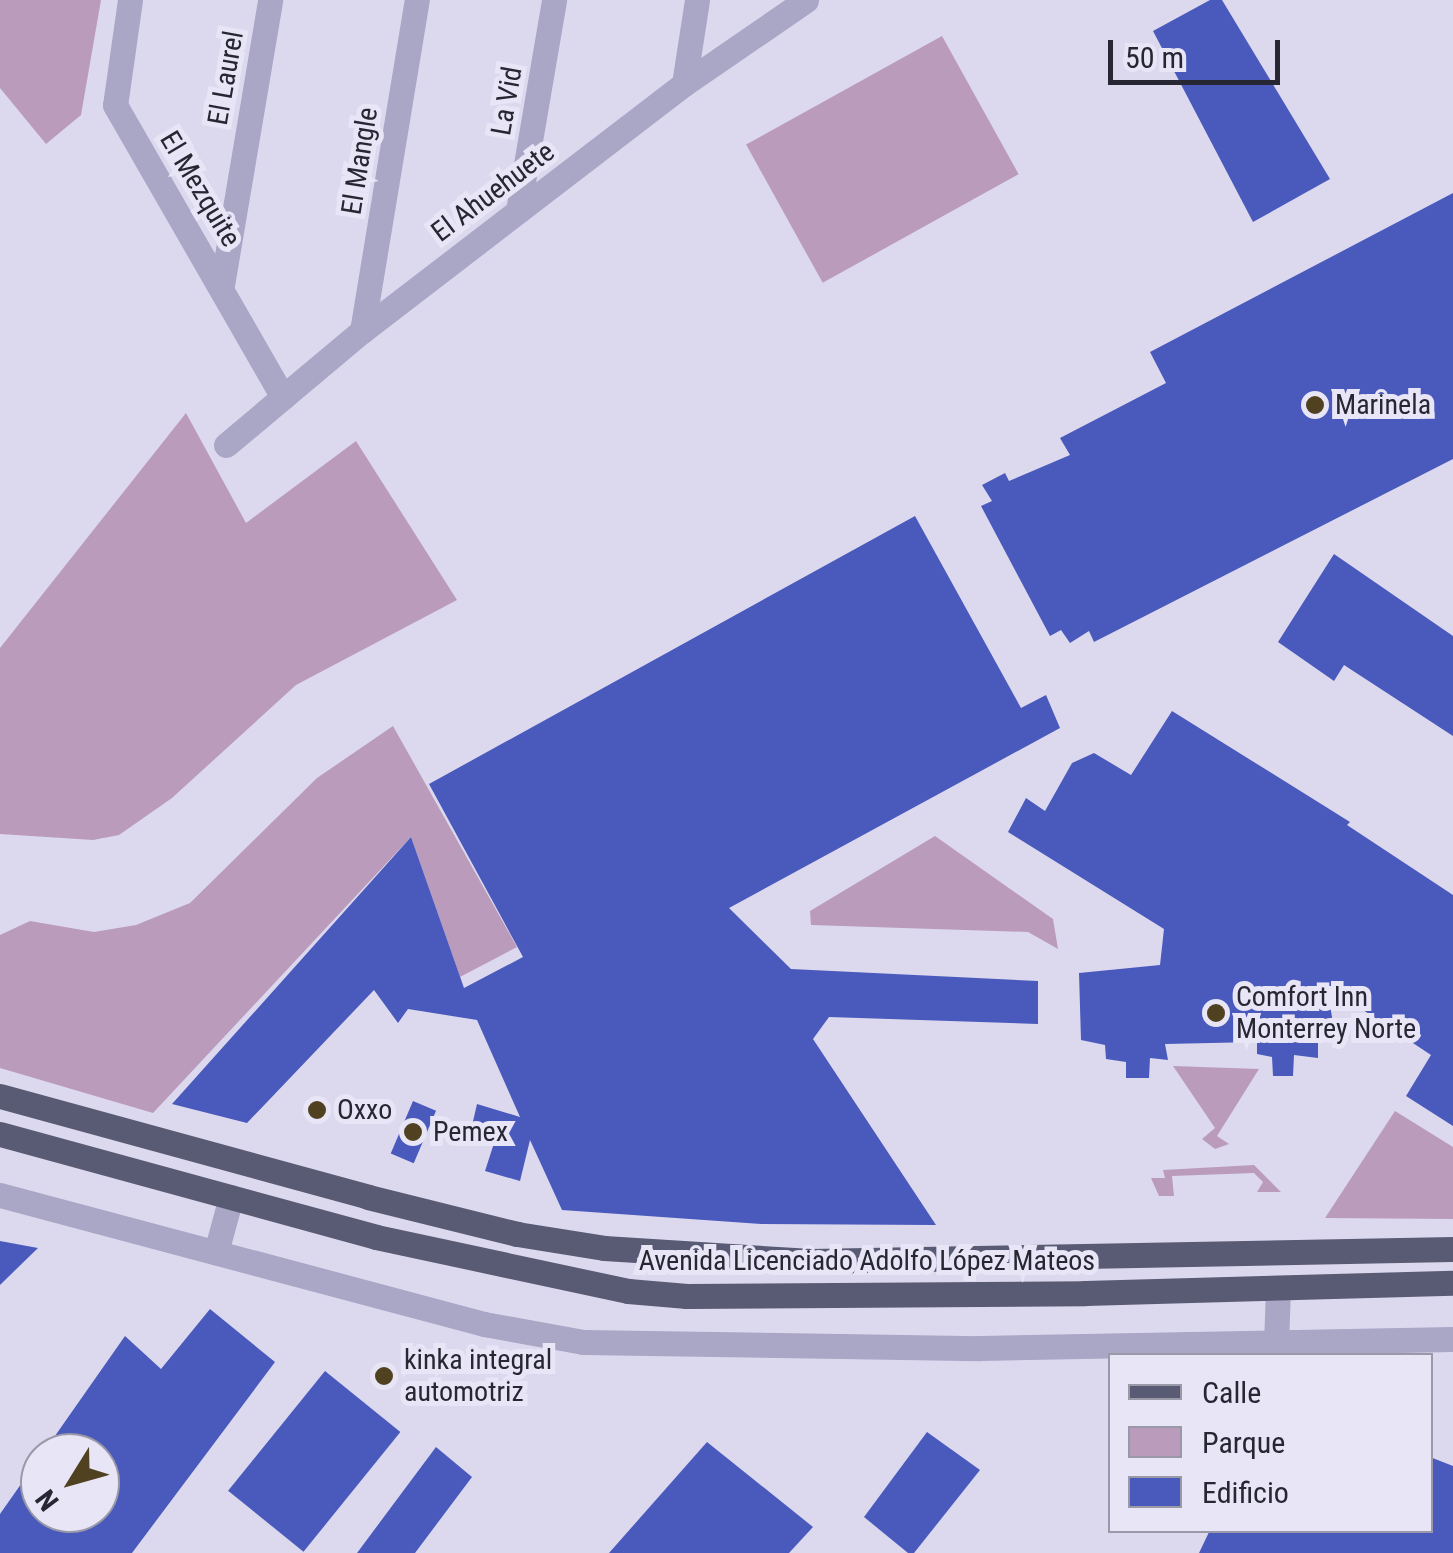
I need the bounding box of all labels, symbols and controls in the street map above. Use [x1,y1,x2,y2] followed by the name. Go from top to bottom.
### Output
[1113,20,1286,82] scale bar
[201,28,251,128] street label: El Laurel
[1125,40,1184,75] text: 50 m
[484,64,530,138] street label: La Vid
[335,105,385,217] street label: El Mangle
[153,125,247,253] street label: El Mezquite
[425,135,561,249] street label: El Ahuehuete
[1335,388,1431,422] place label: Marinela
[1304,394,1326,416] marker: Marinela
[1236,980,1416,1046] place label: Comfort Inn Monterrey Norte
[1205,1002,1227,1024] marker: Comfort Inn Monterrey Norte
[337,1093,392,1127] place label: Oxxo
[306,1099,328,1121] marker: Oxxo
[433,1115,508,1149] place label: Pemex
[402,1121,424,1143] marker: Pemex
[639,1244,1095,1278] street label: Avenida Licenciado Adolfo López Mateos
[404,1343,552,1409] place label: kinka integral automotriz
[1108,1353,1433,1533] legend
[373,1365,395,1387] marker: kinka integral automotriz
[1202,1375,1261,1410] text: Calle
[1202,1425,1285,1460] text: Parque
[20,1433,120,1533] north arrow
[1202,1475,1289,1510] text: Edificio
[29,1483,66,1517] text: N

